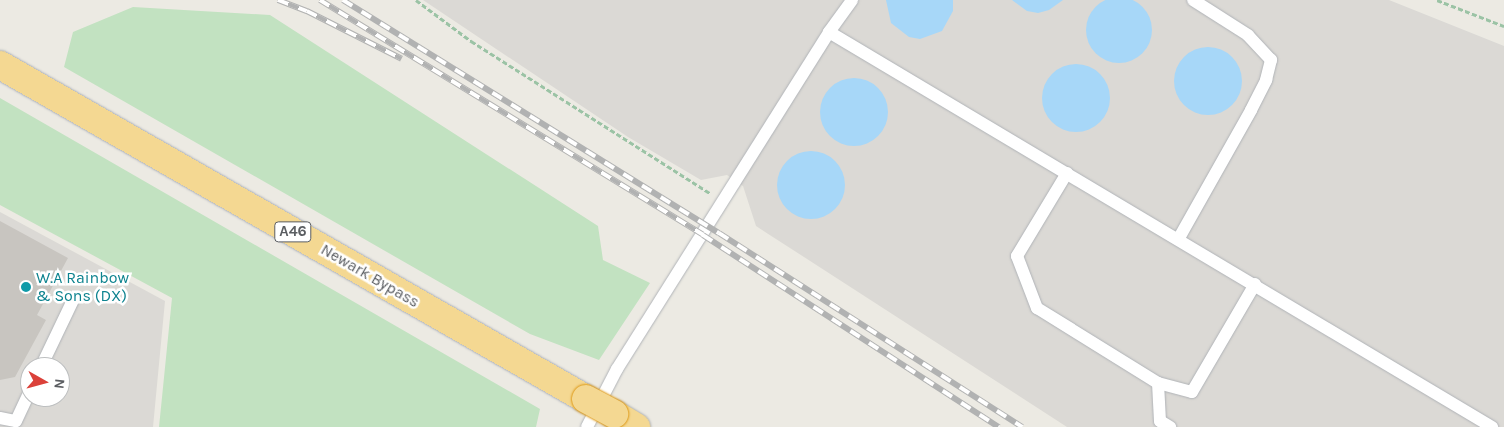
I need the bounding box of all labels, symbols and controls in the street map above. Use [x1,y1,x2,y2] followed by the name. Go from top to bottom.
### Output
[274,220,312,244] road number: A46
[317,240,423,312] street label: Newark Bypass
[36,268,129,306] place label: W.A Rainbow & Sons (DX)
[20,281,32,293] marker: W.A Rainbow & Sons (DX)
[20,357,70,407] north arrow
[50,378,68,390] text: N

